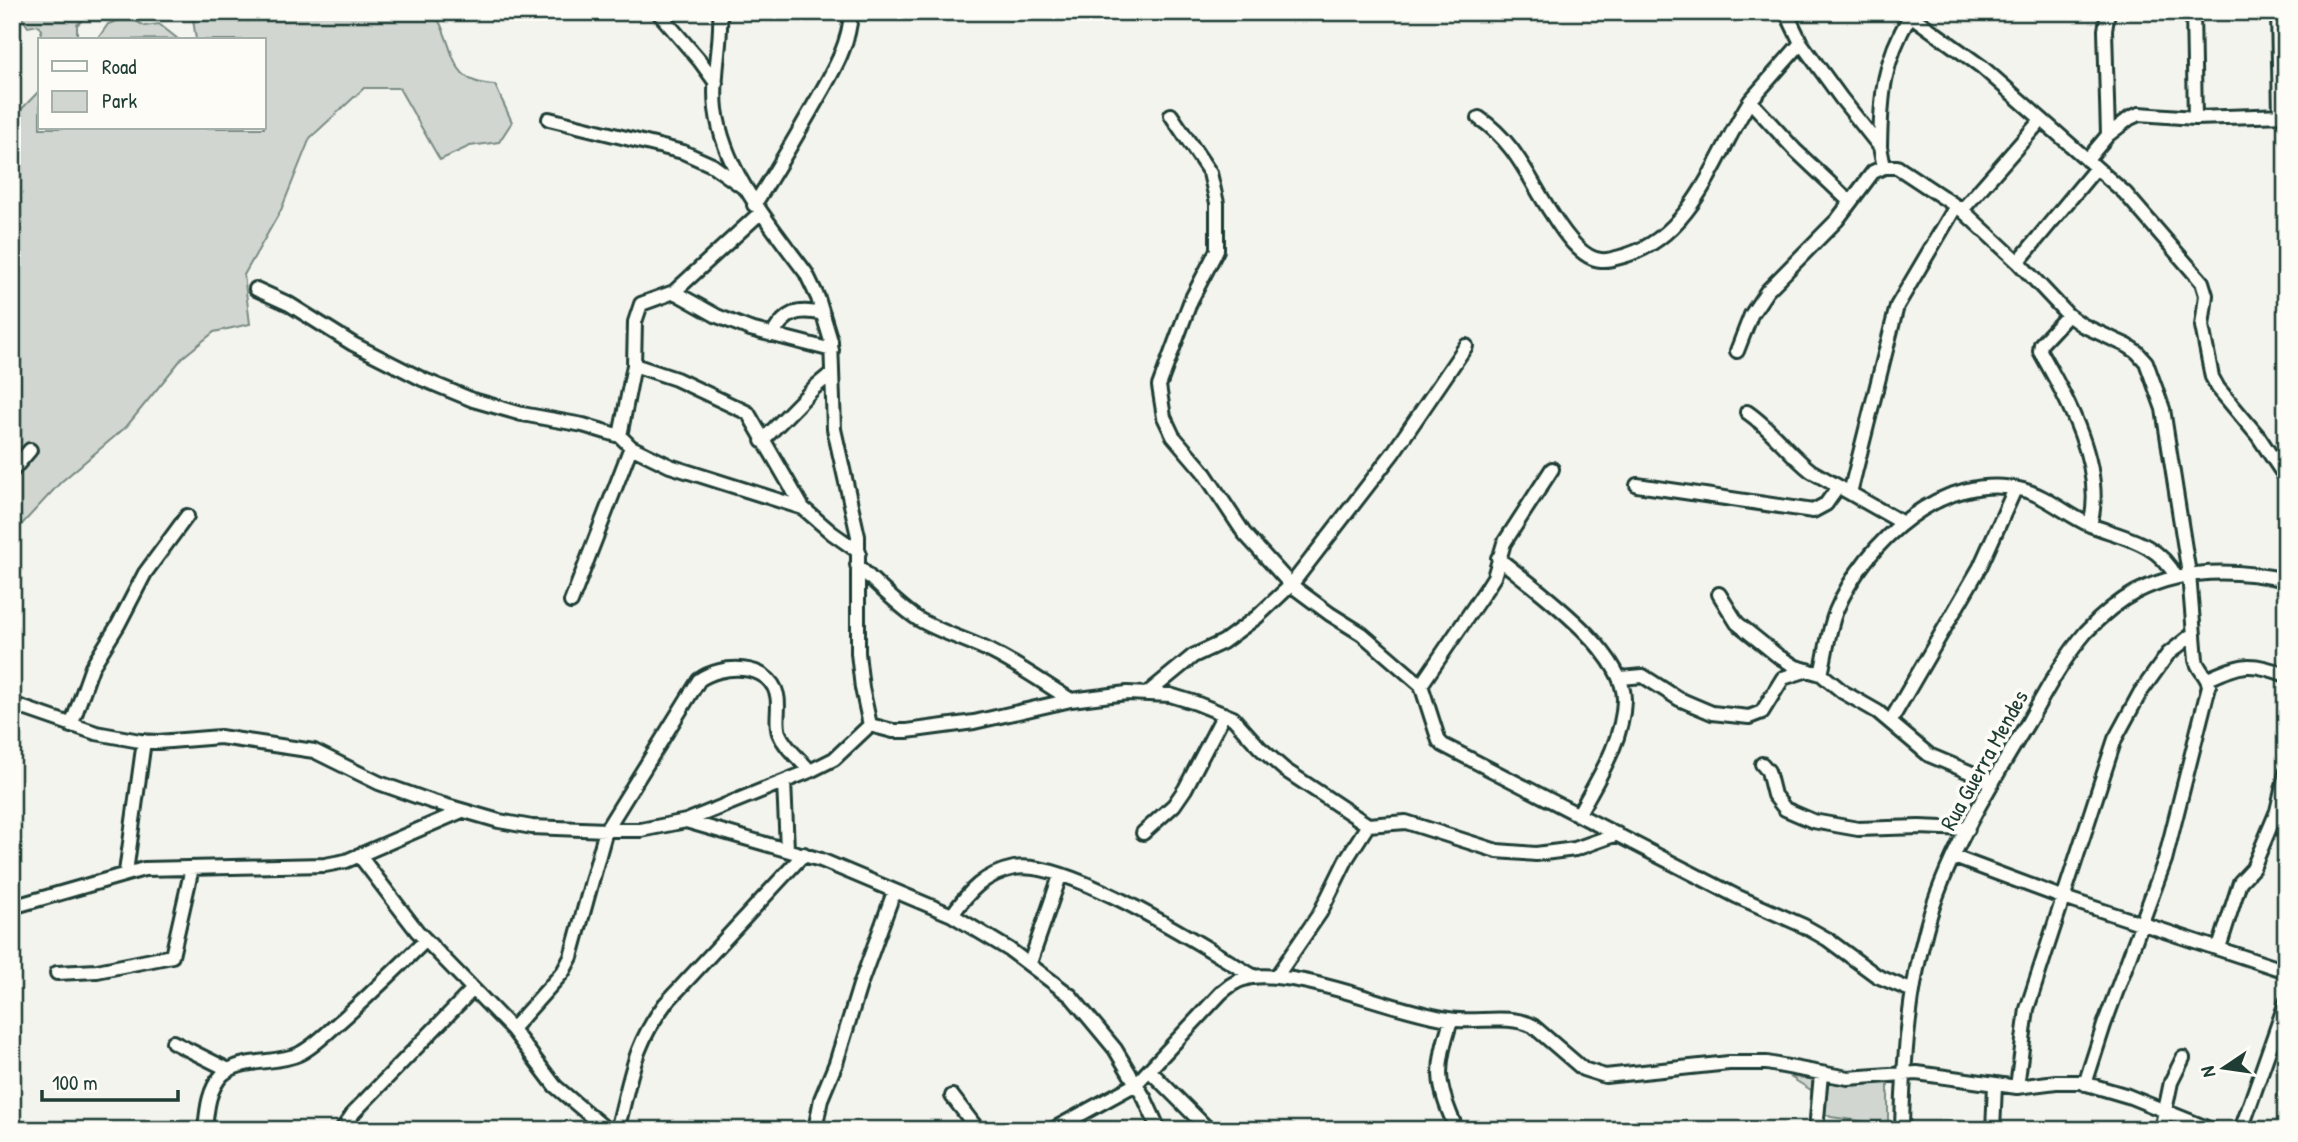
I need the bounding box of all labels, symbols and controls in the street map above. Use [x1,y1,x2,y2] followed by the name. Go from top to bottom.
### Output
[38,38,266,130] legend
[102,52,136,81] text: Road
[102,86,137,115] text: Park
[1932,684,2035,835] street label: Rua Guerra Mendes
[2190,1034,2260,1104] north arrow
[42,1058,178,1102] scale bar
[2194,1064,2221,1080] text: N
[52,1068,98,1097] text: 100 m

